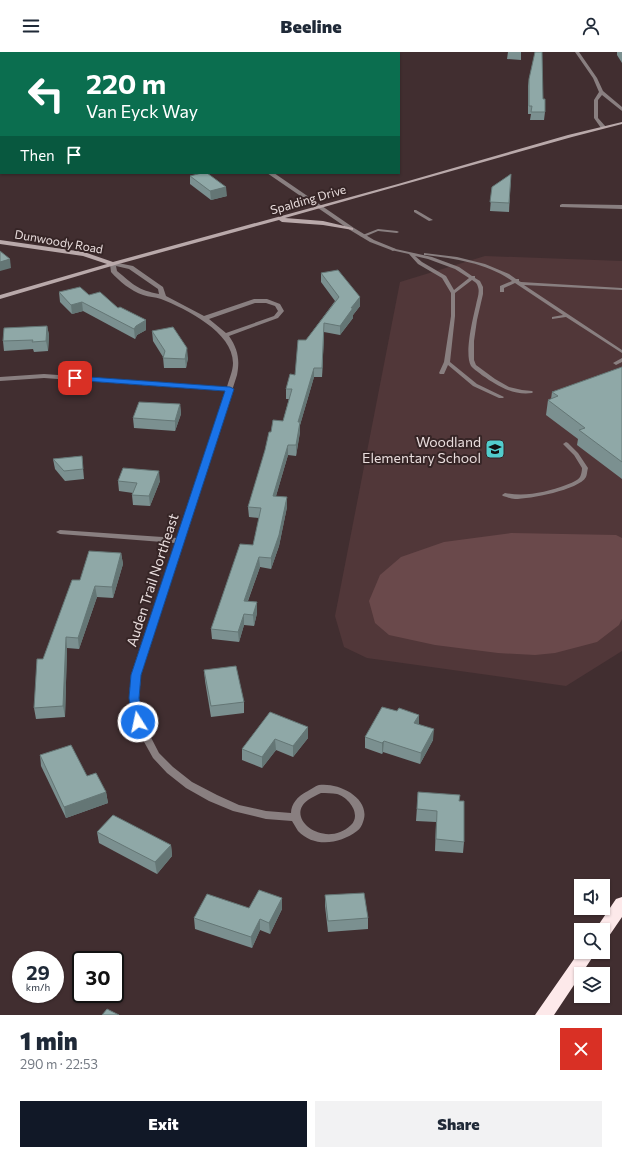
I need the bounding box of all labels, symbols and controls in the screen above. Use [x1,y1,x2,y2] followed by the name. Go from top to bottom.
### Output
[20,15,42,37] icon: menu
[280,15,342,37] text: Beeline
[580,15,602,37] icon: person
[86,66,166,100] text: 220 m
[20,68,72,120] icon: left
[86,100,198,122] text: Van Eyck Way
[63,144,85,166] icon: arrive
[20,146,55,164] text: Then
[269,181,347,217] street label: Spalding Drive
[14,226,104,256] street label: Dunwoody Road
[58,361,92,395] pin
[64,367,86,389] icon: arrive
[362,433,481,466] place label: Woodland Elementary School
[484,438,506,460] school or university icon: Woodland Elementary School
[122,511,182,649] street label: Auden Trail Northeast
[117,701,159,743] position arrow
[574,879,610,1003] map controls
[574,879,610,915] button: sound
[574,923,610,959] button: search
[72,951,124,1003] speed limit sign: 30
[26,960,50,984] text: 29
[574,967,610,1003] button: layers
[26,981,50,993] text: km/h
[20,1026,78,1055] text: 1 min
[560,1028,602,1070] button: close
[20,1056,98,1072] text: 290 m · 22:53
[20,1101,307,1147] button: Exit
[315,1101,602,1147] button: Share

